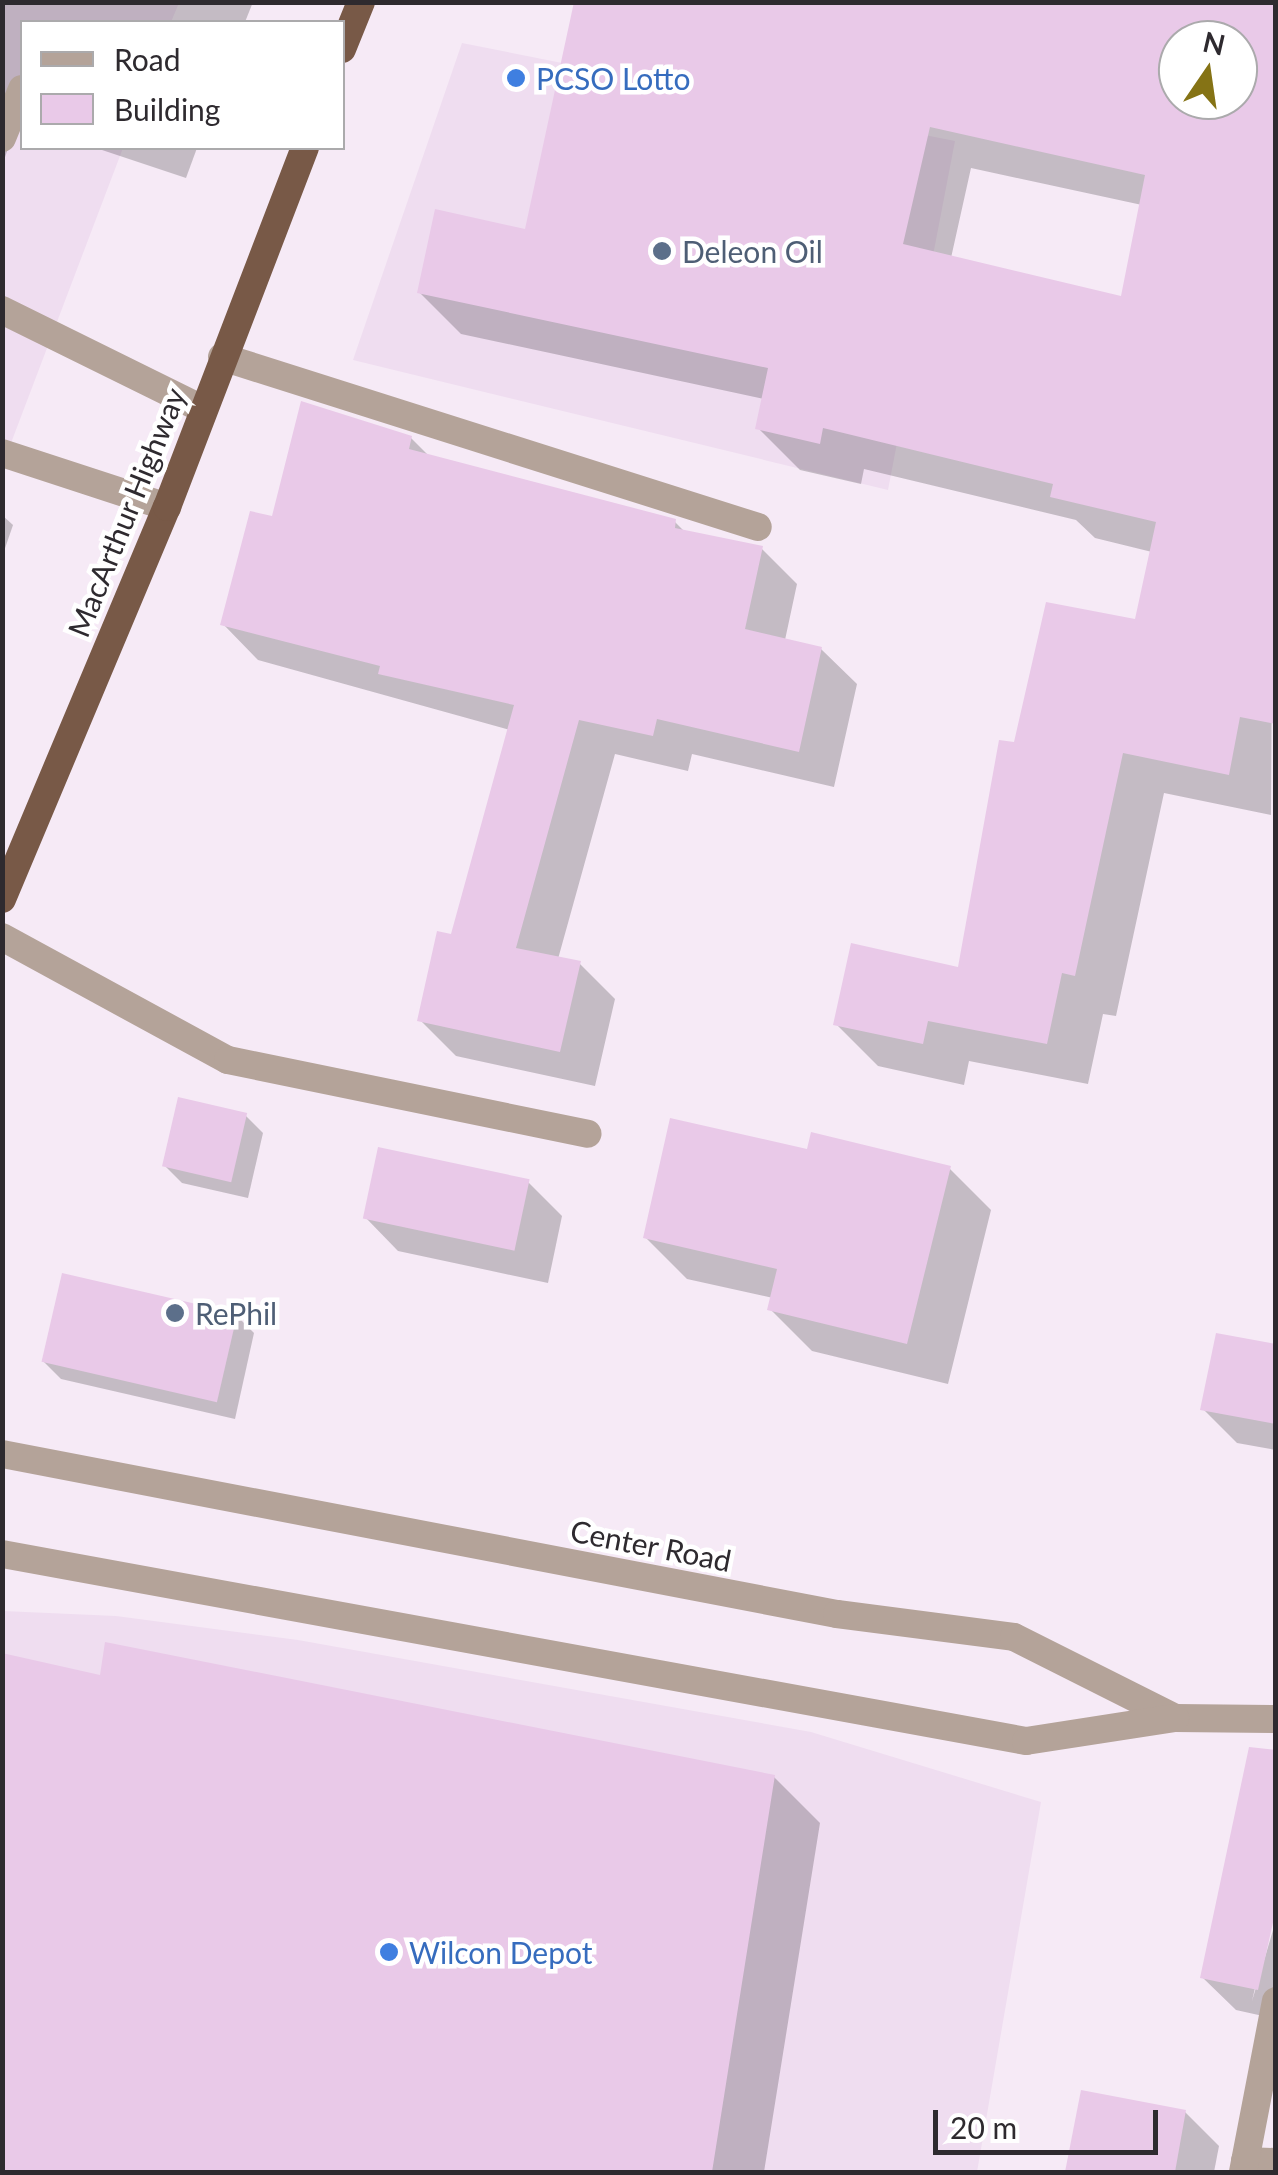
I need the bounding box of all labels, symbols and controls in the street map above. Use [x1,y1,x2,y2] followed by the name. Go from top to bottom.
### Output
[20,20,345,150] legend
[1158,20,1258,120] north arrow
[1200,24,1229,62] text: N
[114,41,181,77] text: Road
[536,60,690,96] place label: PCSO Lotto
[505,67,527,89] marker: PCSO Lotto
[114,91,220,127] text: Building
[682,233,823,269] place label: Deleon Oil
[651,240,673,262] marker: Deleon Oil
[59,382,193,642] street label: MacArthur Highway
[195,1295,277,1331] place label: RePhil
[164,1302,186,1324] marker: RePhil
[567,1512,735,1578] street label: Center Road
[409,1934,592,1970] place label: Wilcon Depot
[378,1941,400,1963] marker: Wilcon Depot
[938,2090,1163,2152] scale bar
[950,2109,1017,2145] text: 20 m

